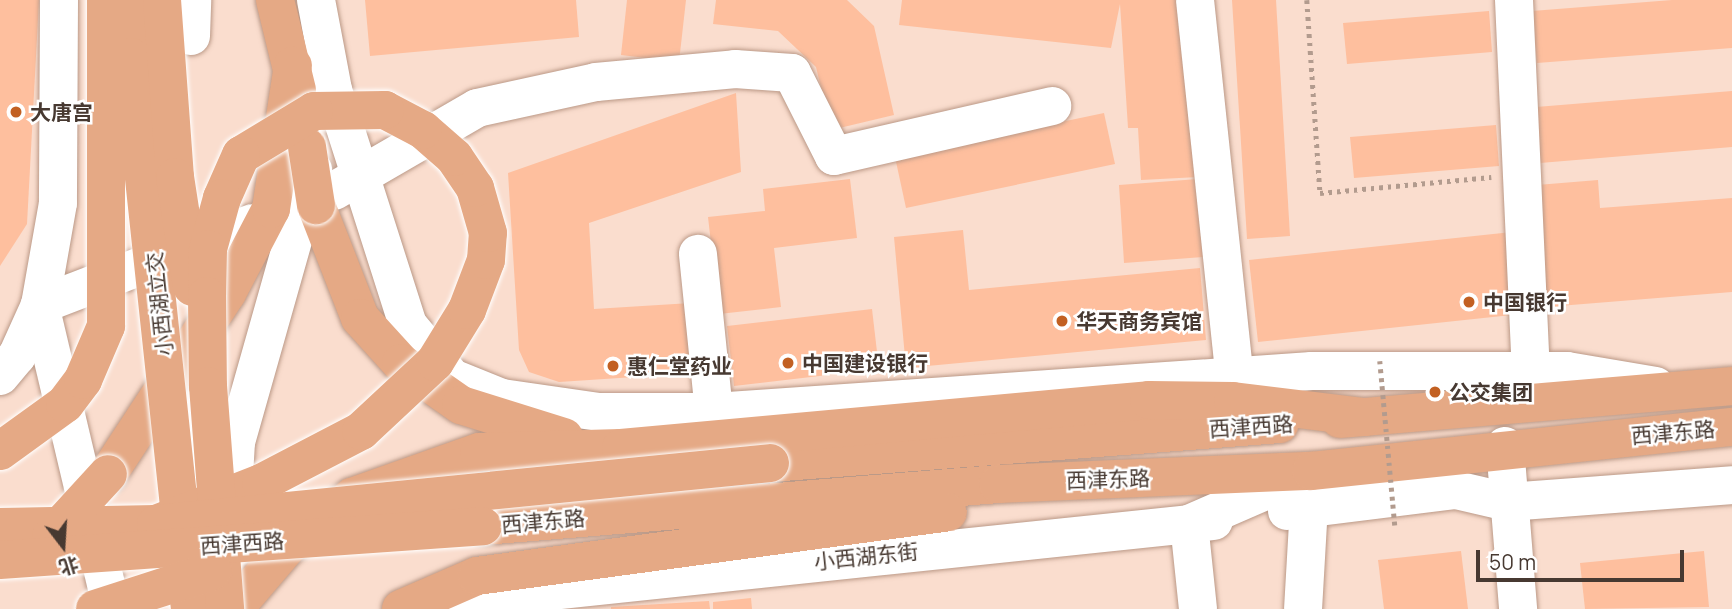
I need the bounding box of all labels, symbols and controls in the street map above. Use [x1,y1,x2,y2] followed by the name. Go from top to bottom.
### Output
[30,99,93,125] place label: 大唐宫
[8,104,24,120] marker: 大唐宫
[141,250,177,358] street label: 小西湖立交
[1483,289,1567,315] place label: 中国银行
[1461,294,1477,310] marker: 中国银行
[1076,308,1202,334] place label: 华天商务宾馆
[1054,313,1070,329] marker: 华天商务宾馆
[802,350,928,376] place label: 中国建设银行
[627,353,732,379] place label: 惠仁堂药业
[780,355,796,371] marker: 中国建设银行
[605,358,621,374] marker: 惠仁堂药业
[1449,379,1533,405] place label: 公交集团
[1427,384,1443,400] marker: 公交集团
[1208,411,1294,441] street label: 西津西路
[1630,416,1716,448] street label: 西津东路
[1066,465,1150,493] street label: 西津东路
[500,505,586,537] street label: 西津东路
[28,511,98,581] north arrow
[199,528,285,558] street label: 西津西路
[1480,536,1688,580] scale bar
[812,538,920,574] street label: 小西湖东街
[1489,548,1536,576] text: 50 m
[56,551,82,581] text: 北

